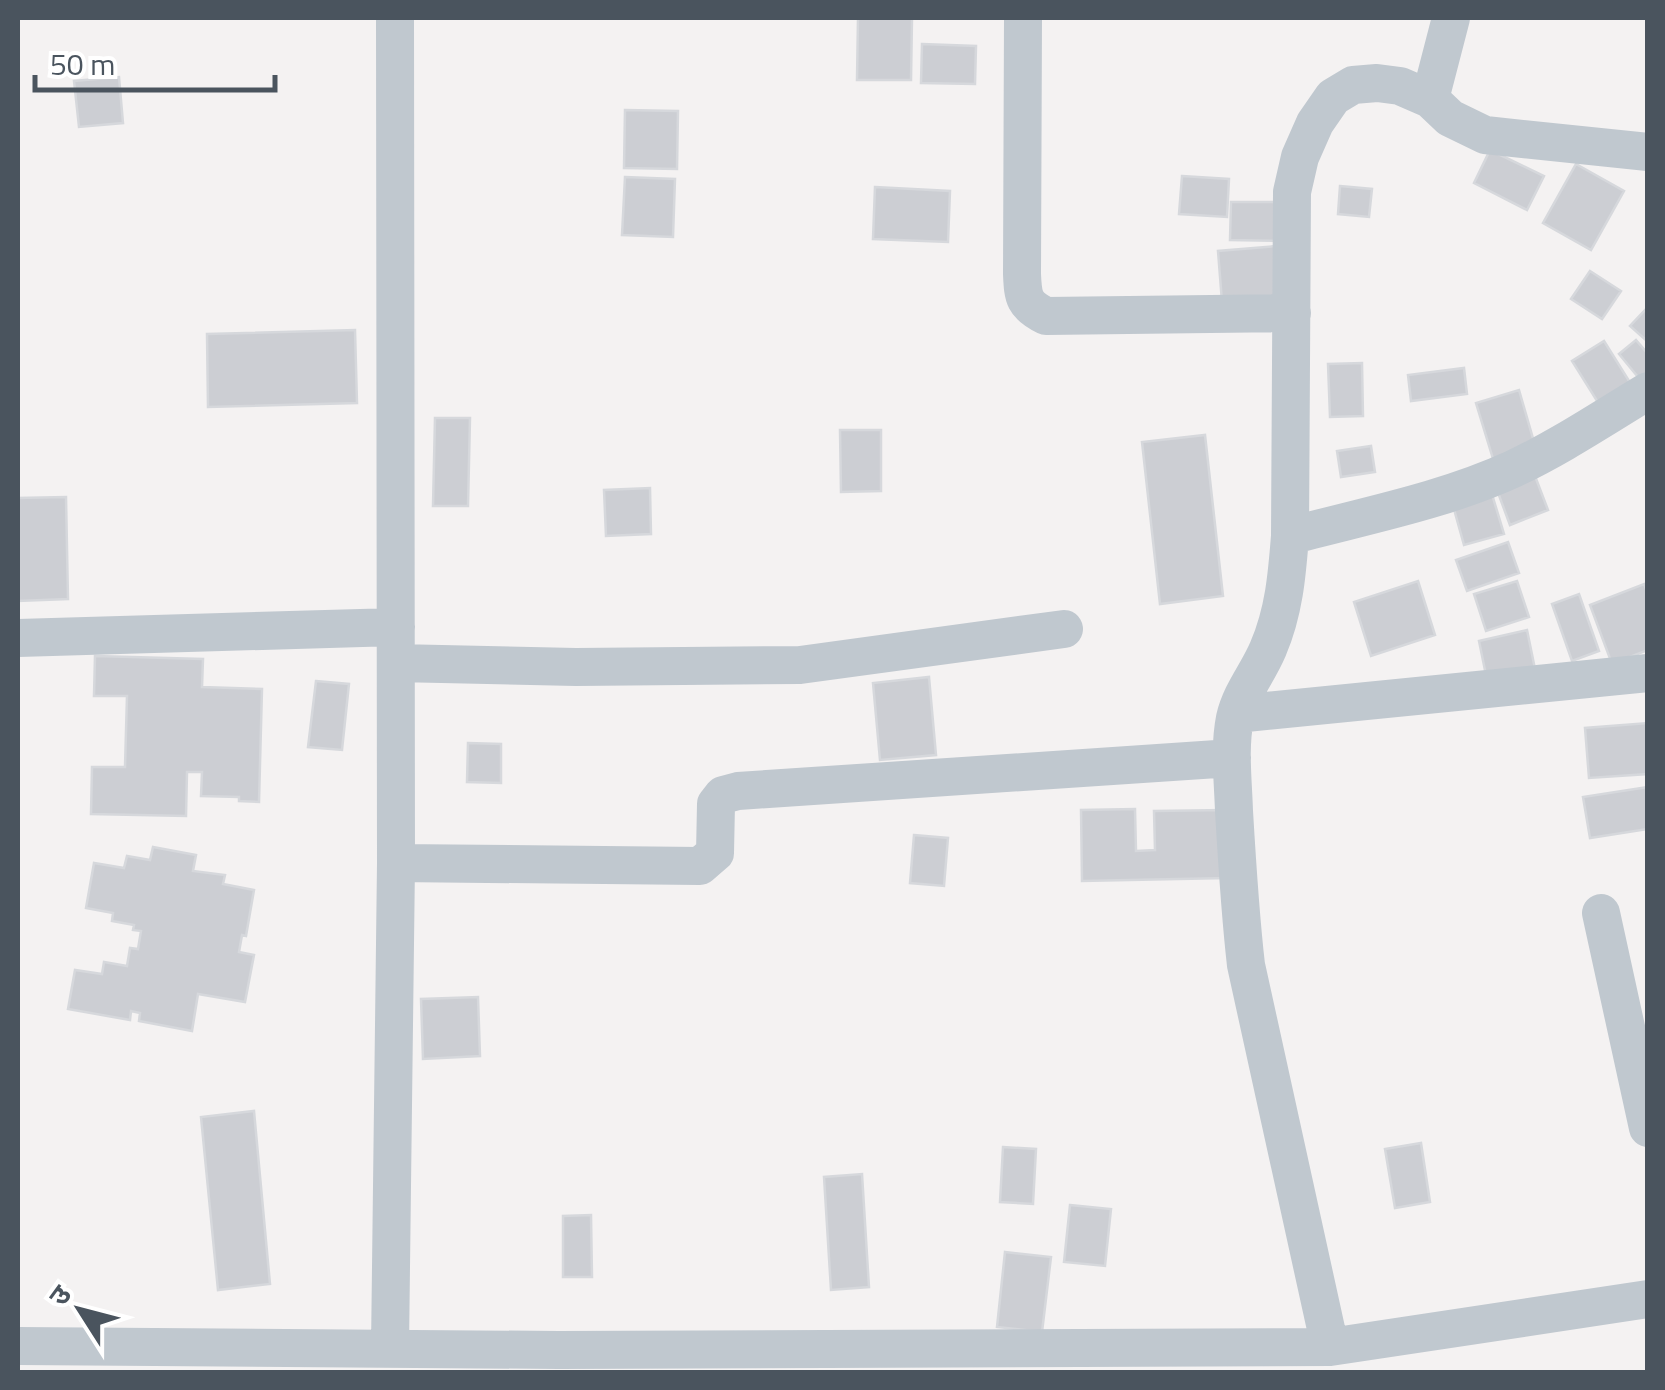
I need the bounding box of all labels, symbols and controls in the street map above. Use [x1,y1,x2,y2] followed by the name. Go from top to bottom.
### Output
[35,30,275,92] scale bar
[50,41,115,87] text: 50 m
[30,1260,130,1360] north arrow
[37,1275,82,1314] text: उ

